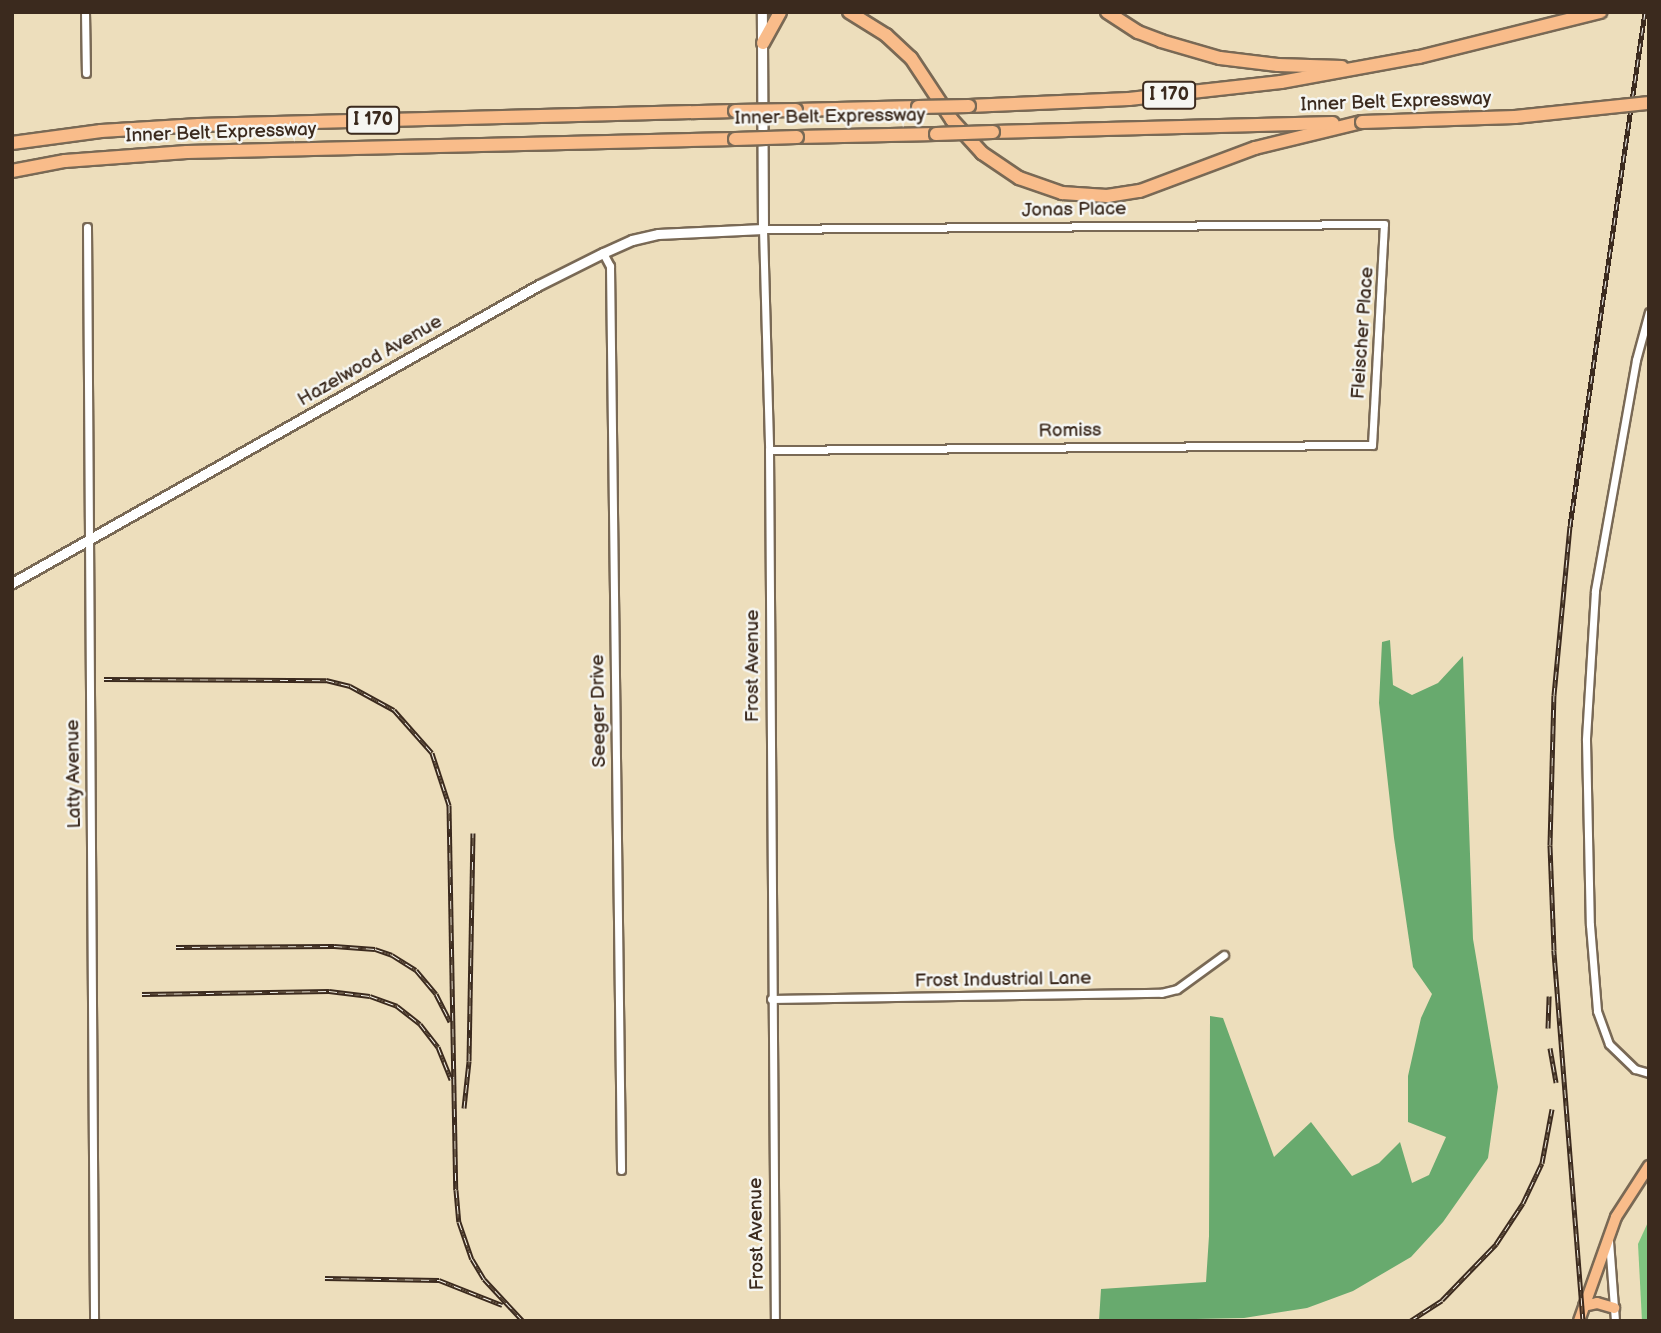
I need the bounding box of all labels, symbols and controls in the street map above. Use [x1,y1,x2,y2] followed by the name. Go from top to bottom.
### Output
[1141,80,1197,110] road number: I 170
[1300,87,1492,117] street label: Inner Belt Expressway
[734,104,926,130] street label: Inner Belt Expressway
[345,106,401,134] road number: I 170
[125,118,317,148] street label: Inner Belt Expressway
[1022,198,1126,222] street label: Jonas Place
[1347,266,1379,400] street label: Fleischer Place
[294,310,446,412] street label: Hazelwood Avenue
[1038,419,1102,443] street label: Romiss
[742,610,764,722] street label: Frost Avenue
[587,654,611,768] street label: Seeger Drive
[62,719,86,829] street label: Latty Avenue
[914,967,1092,993] street label: Frost Industrial Lane
[745,1177,769,1291] street label: Frost Avenue

